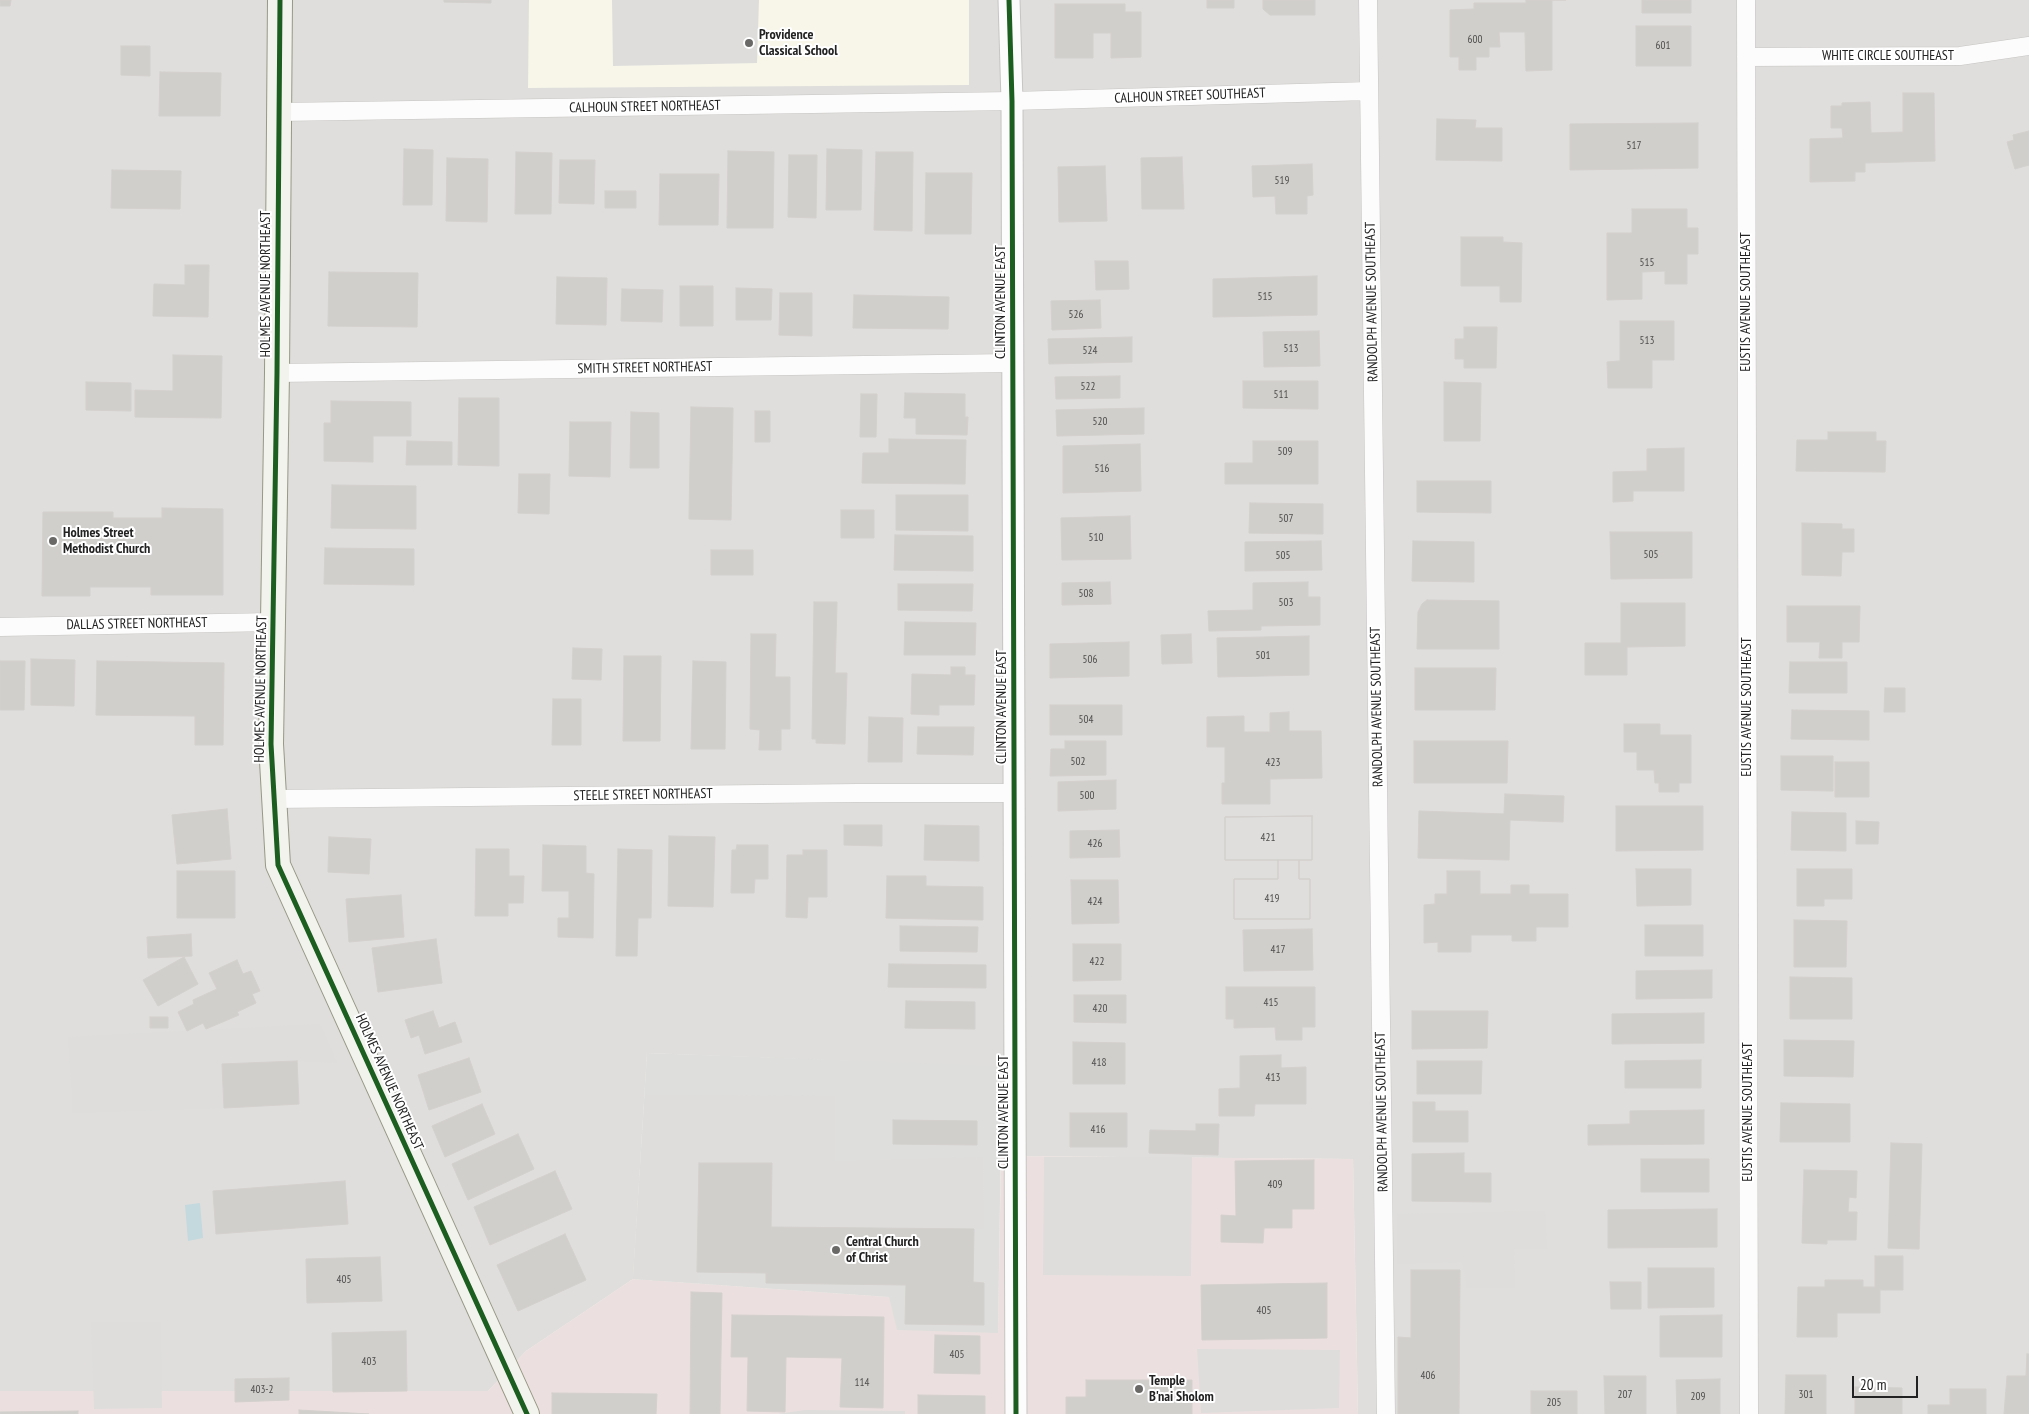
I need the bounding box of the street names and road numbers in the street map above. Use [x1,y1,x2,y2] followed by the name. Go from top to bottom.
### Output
[1822,48,1954,64] street label: WHITE CIRCLE SOUTHEAST
[1114,85,1266,107] street label: CALHOUN STREET SOUTHEAST
[569,97,721,117] street label: CALHOUN STREET NORTHEAST
[258,210,274,358] street label: HOLMES AVENUE NORTHEAST
[1362,222,1382,382] street label: RANDOLPH AVENUE SOUTHEAST
[1738,232,1754,372] street label: EUSTIS AVENUE SOUTHEAST
[993,245,1009,359] street label: CLINTON AVENUE EAST
[577,358,713,378] street label: SMITH STREET NORTHEAST
[66,614,208,634] street label: DALLAS STREET NORTHEAST
[251,615,271,763] street label: HOLMES AVENUE NORTHEAST
[1367,627,1387,787] street label: RANDOLPH AVENUE SOUTHEAST
[1739,637,1755,777] street label: EUSTIS AVENUE SOUTHEAST
[994,650,1010,764] street label: CLINTON AVENUE EAST
[573,785,713,805] street label: STEELE STREET NORTHEAST
[351,1011,427,1153] street label: HOLMES AVENUE NORTHEAST
[1372,1032,1392,1192] street label: RANDOLPH AVENUE SOUTHEAST
[1740,1042,1756,1182] street label: EUSTIS AVENUE SOUTHEAST
[996,1055,1012,1169] street label: CLINTON AVENUE EAST

